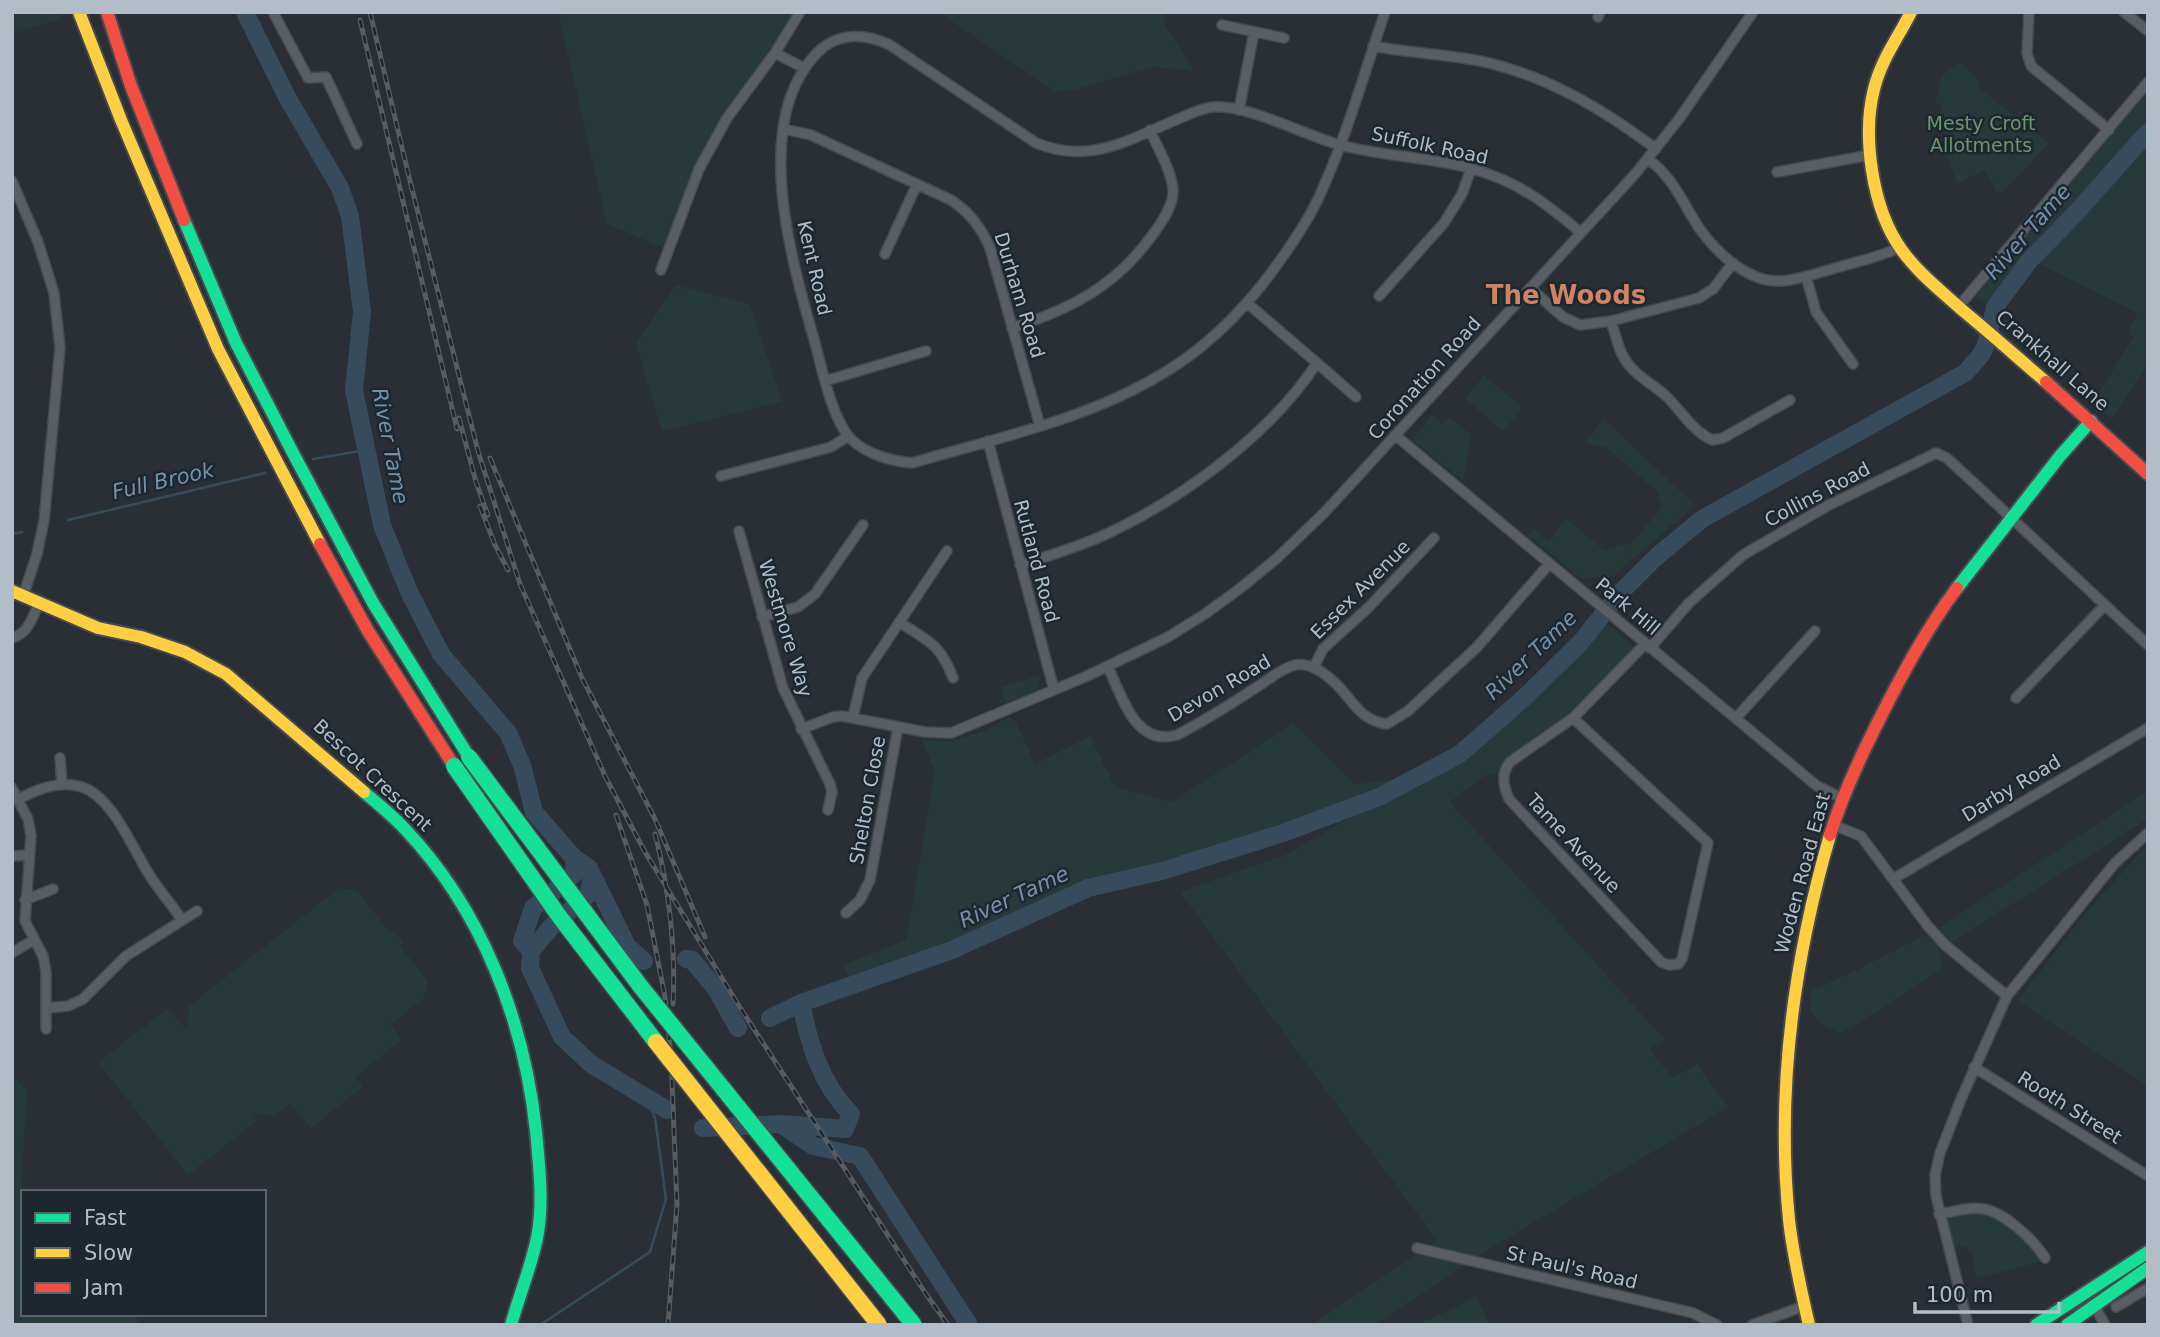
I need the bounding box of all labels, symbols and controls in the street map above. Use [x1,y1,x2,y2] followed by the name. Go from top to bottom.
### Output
[1927,112,2035,156] park label: Mesty Croft Allotments
[1370,122,1490,168] street label: Suffolk Road
[1980,180,2076,284] water label: River Tame
[793,219,837,317] street label: Kent Road
[990,230,1050,360] street label: Durham Road
[1486,280,1646,310] district label: The Woods
[1992,305,2114,415] street label: Crankhall Lane
[1363,312,1485,444] street label: Coronation Road
[367,386,413,506] water label: River Tame
[110,457,217,504] water label: Full Brook
[1760,457,1874,531] street label: Collins Road
[1010,497,1064,625] street label: Rutland Road
[1306,535,1414,643] street label: Essex Avenue
[755,557,817,699] street label: Westmore Way
[1591,573,1665,639] street label: Park Hill
[1480,605,1582,705] water label: River Tame
[1164,650,1274,726] street label: Devon Road
[309,714,437,836] street label: Bescot Crescent
[845,734,889,866] street label: Shelton Close
[1958,750,2064,826] street label: Darby Road
[1522,788,1625,897] street label: Tame Avenue
[1770,790,1834,956] street label: Woden Road East
[955,861,1073,933] water label: River Tame
[2014,1066,2126,1148] street label: Rooth Street
[21,1190,266,1316] legend
[84,1206,126,1230] text: Fast
[84,1241,133,1265] text: Slow
[1504,1241,1640,1293] street label: St Paul's Road
[1915,1270,2058,1314] scale bar
[82,1276,124,1300] text: Jam
[1926,1283,1993,1307] text: 100 m

